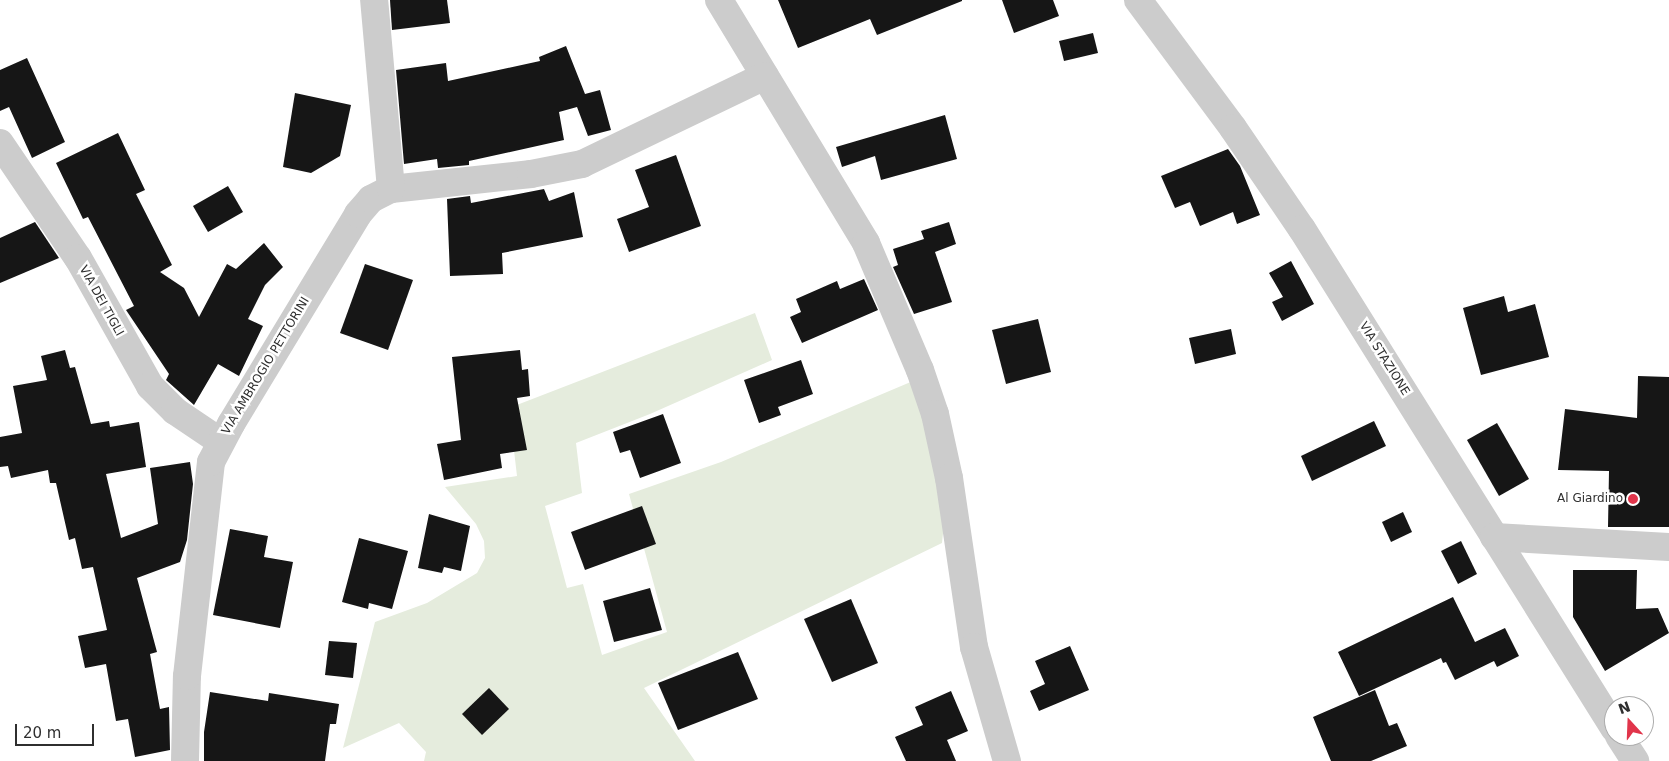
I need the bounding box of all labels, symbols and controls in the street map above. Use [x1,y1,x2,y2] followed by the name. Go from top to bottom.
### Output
[76,263,126,339] street label: VIA DEI TIGLI
[219,295,313,437] street label: VIA AMBROGIO PETTORINI
[1356,320,1412,398] street label: VIA STAZIONE
[1557,492,1623,506] place label: Al Giardino
[1627,493,1639,505] marker: Al Giardino
[1604,696,1654,746] north arrow
[1616,698,1632,717] text: N
[18,714,96,746] scale bar
[23,724,61,742] text: 20 m

